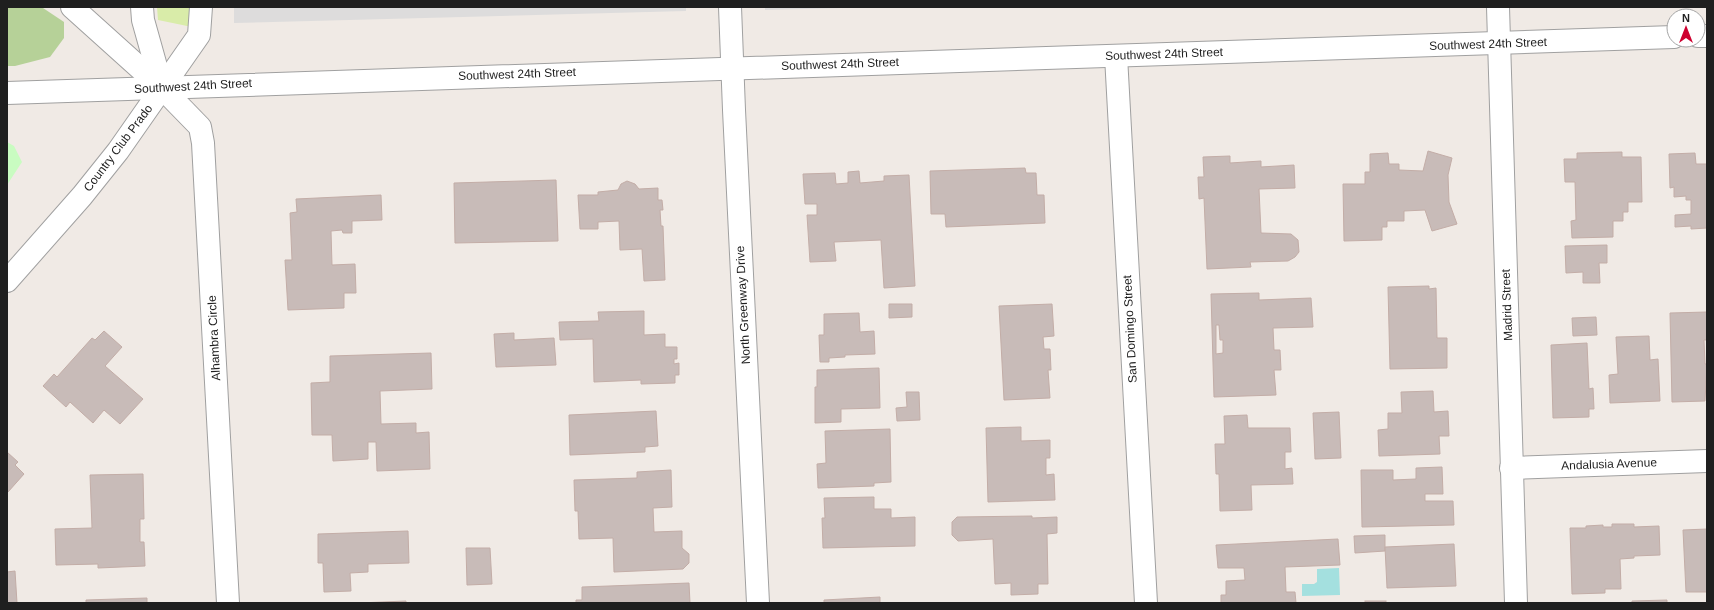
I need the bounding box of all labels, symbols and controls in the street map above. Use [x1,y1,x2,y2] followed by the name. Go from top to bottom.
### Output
[1666,8,1706,48] north arrow
[1682,12,1690,24] text: N
[1429,35,1548,53] street label: Southwest 24th Street
[1105,45,1224,63] street label: Southwest 24th Street
[781,55,900,73] street label: Southwest 24th Street
[458,65,577,83] street label: Southwest 24th Street
[134,76,253,96] street label: Southwest 24th Street
[81,101,155,194] street label: Country Club Prado
[733,245,753,365] street label: North Greenway Drive
[1499,268,1515,341] street label: Madrid Street
[1120,274,1140,383] street label: San Domingo Street
[205,295,223,381] street label: Alhambra Circle
[1561,455,1657,473] street label: Andalusia Avenue

